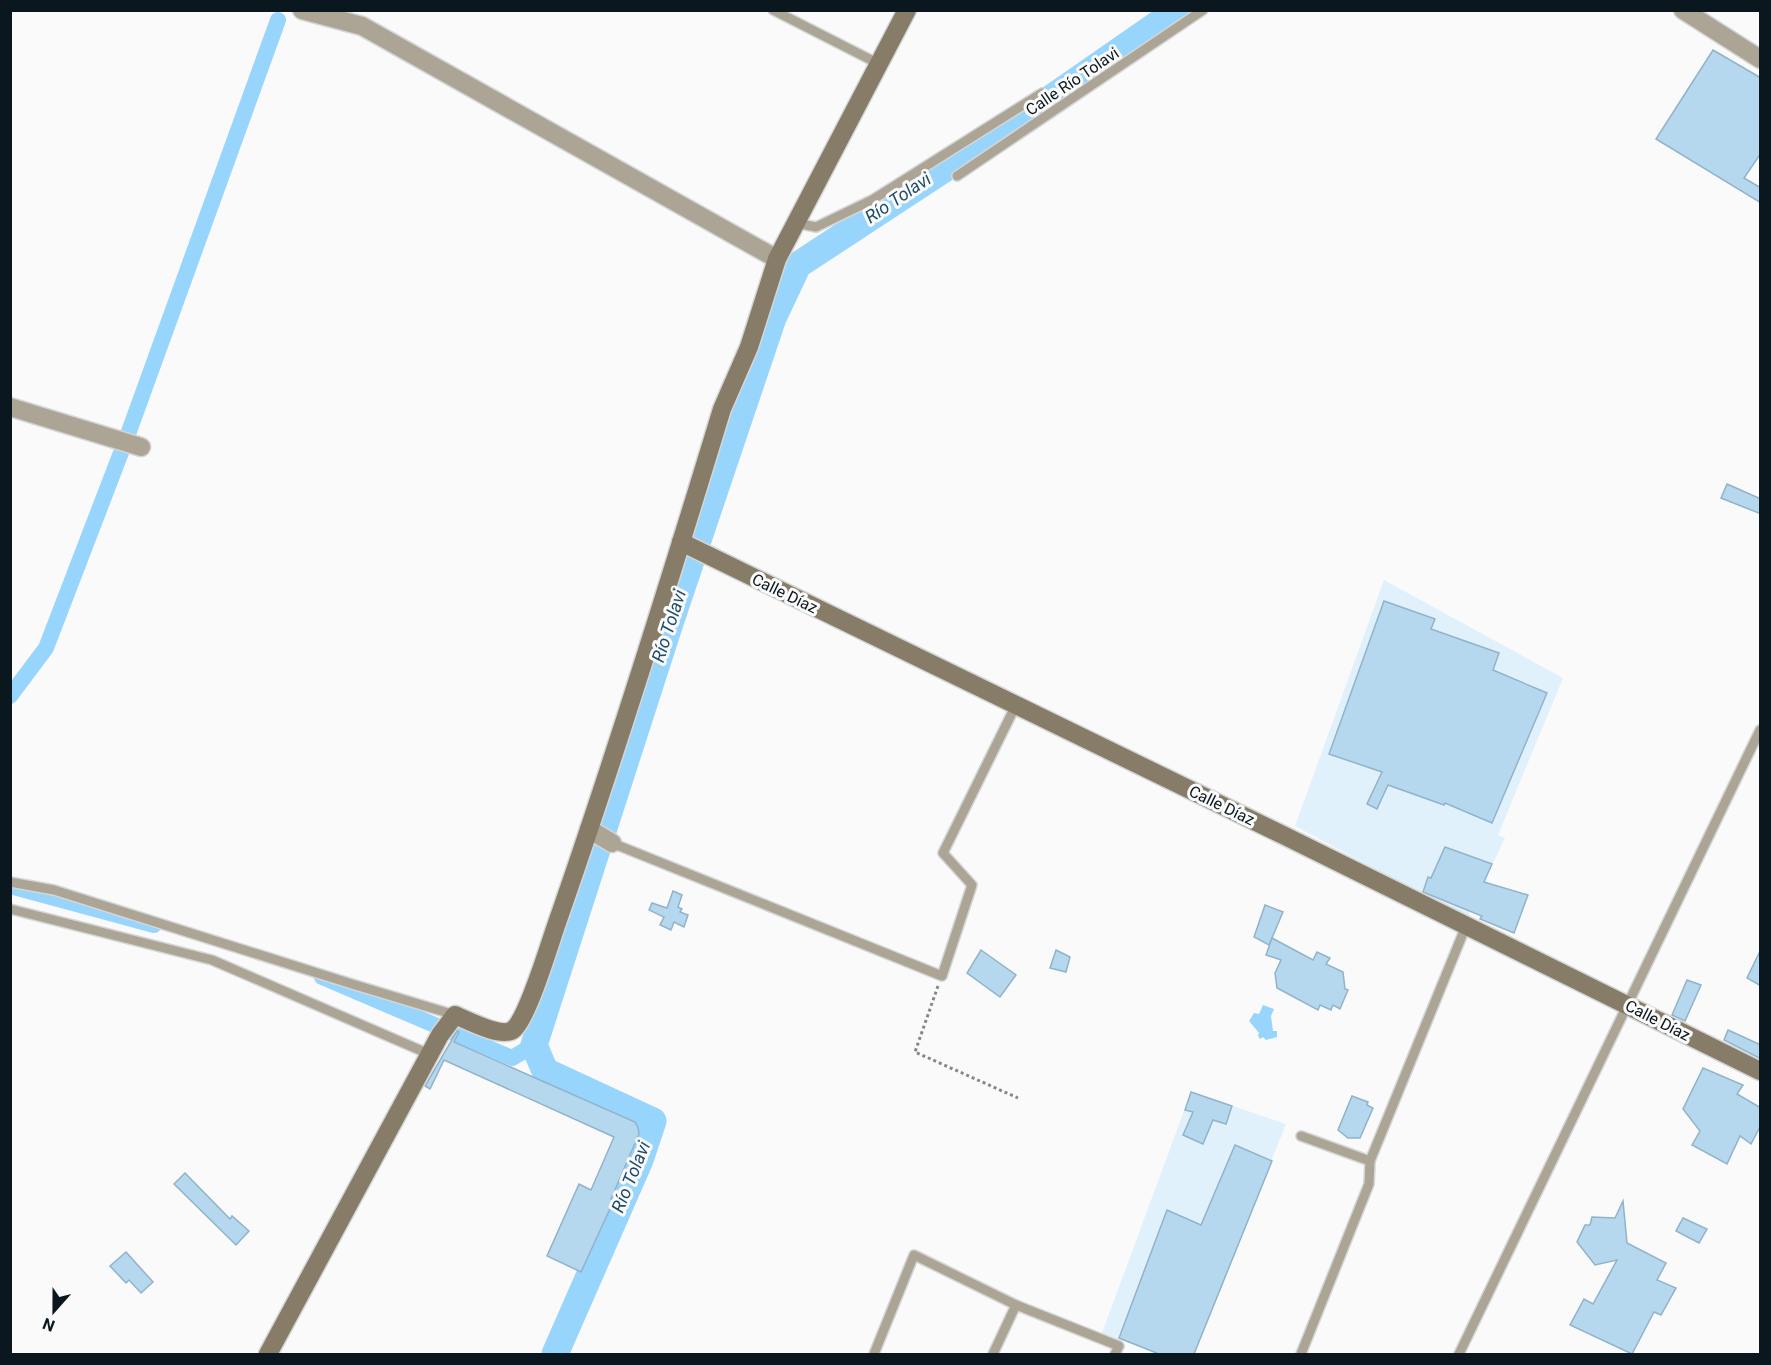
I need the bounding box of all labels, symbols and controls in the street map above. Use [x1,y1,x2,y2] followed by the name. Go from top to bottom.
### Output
[1022,43,1122,119] street label: Calle Río Tolavi
[861,168,935,227] water label: Río Tolavi
[749,569,821,617] street label: Calle Díaz
[647,586,690,665] water label: Río Tolavi
[1186,781,1258,829] street label: Calle Díaz
[1622,996,1694,1045] street label: Calle Díaz
[607,1137,655,1215] water label: Río Tolavi
[24,1281,84,1341] north arrow
[40,1314,57,1335] text: N

